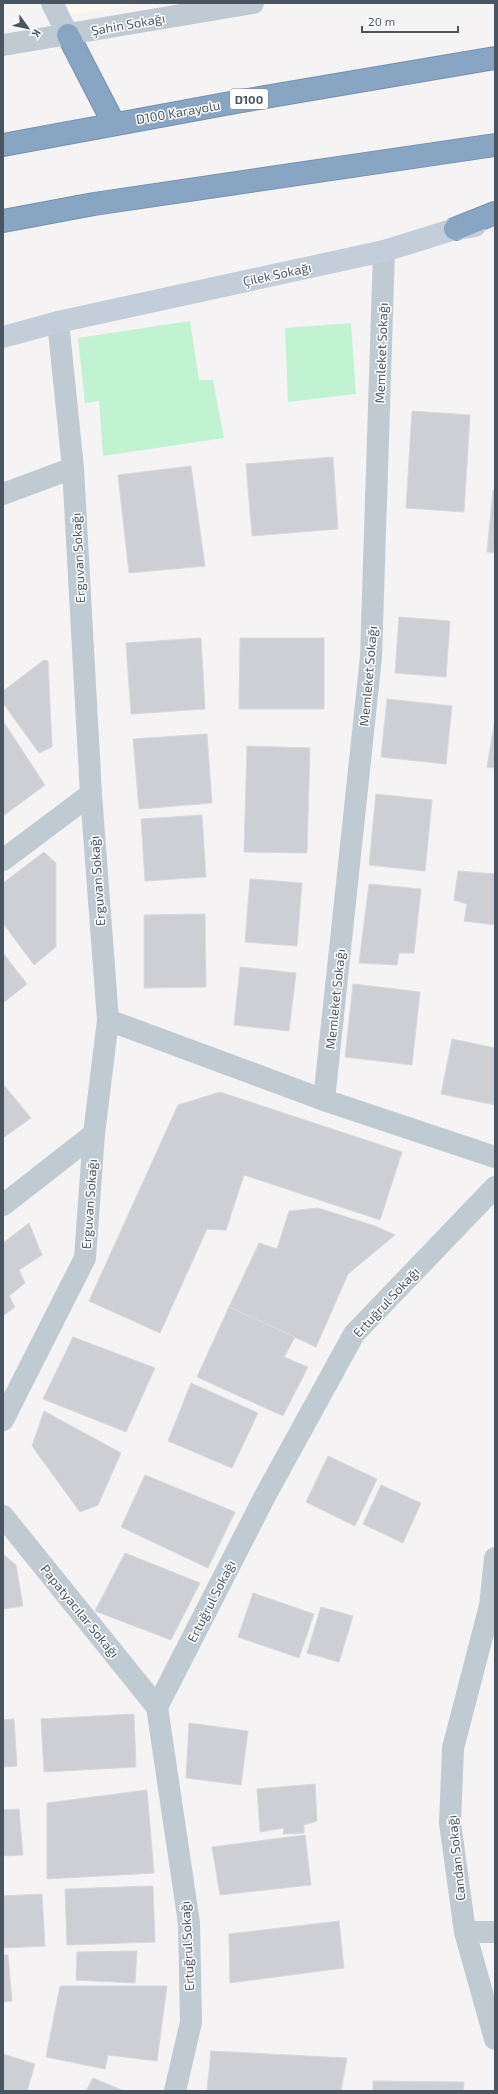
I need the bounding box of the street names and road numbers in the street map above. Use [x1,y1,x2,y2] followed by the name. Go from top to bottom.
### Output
[90,10,166,39] street label: Şahin Sokağı
[230,89,268,109] road number: D100
[135,97,221,127] street label: D100 Karayolu
[241,259,313,290] street label: Çilek Sokağı
[371,302,391,404] street label: Memleket Sokağı
[68,512,88,604] street label: Erguvan Sokağı
[356,625,380,727] street label: Memleket Sokağı
[86,835,108,927] street label: Erguvan Sokağı
[322,948,348,1050] street label: Memleket Sokağı
[78,1158,100,1250] street label: Erguvan Sokağı
[349,1264,423,1340] street label: Ertuğrul Sokağı
[183,1557,239,1645] street label: Ertuğrul Sokağı
[37,1561,123,1661] street label: Papatyacılar Sokağı
[444,1814,468,1902] street label: Candan Sokağı
[177,1901,197,1991] street label: Ertuğrul Sokağı

